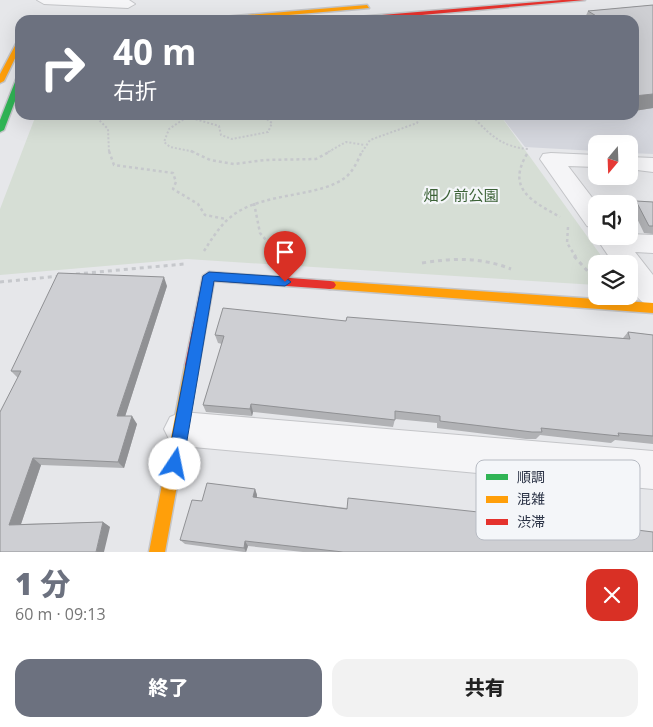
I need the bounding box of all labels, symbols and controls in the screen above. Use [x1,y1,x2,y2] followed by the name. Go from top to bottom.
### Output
[113,28,196,75] text: 40 m
[30,35,95,100] icon: right
[113,75,157,105] text: 右折
[588,135,638,185] north arrow
[588,135,638,305] map controls
[423,185,499,205] park label: 畑ノ前公園
[588,195,638,245] button: sound
[264,231,306,282] pin
[271,238,299,266] icon: arrive
[588,255,638,305] button: layers
[148,437,200,489] position arrow
[476,460,640,540] legend
[517,467,545,486] text: 順調
[517,489,545,508] text: 混雑
[517,512,545,531] text: 渋滞
[15,563,70,604] text: 1 分
[586,569,638,621] button: close
[15,603,106,625] text: 60 m · 09:13
[15,659,322,717] button: 終了
[332,659,638,717] button: 共有

